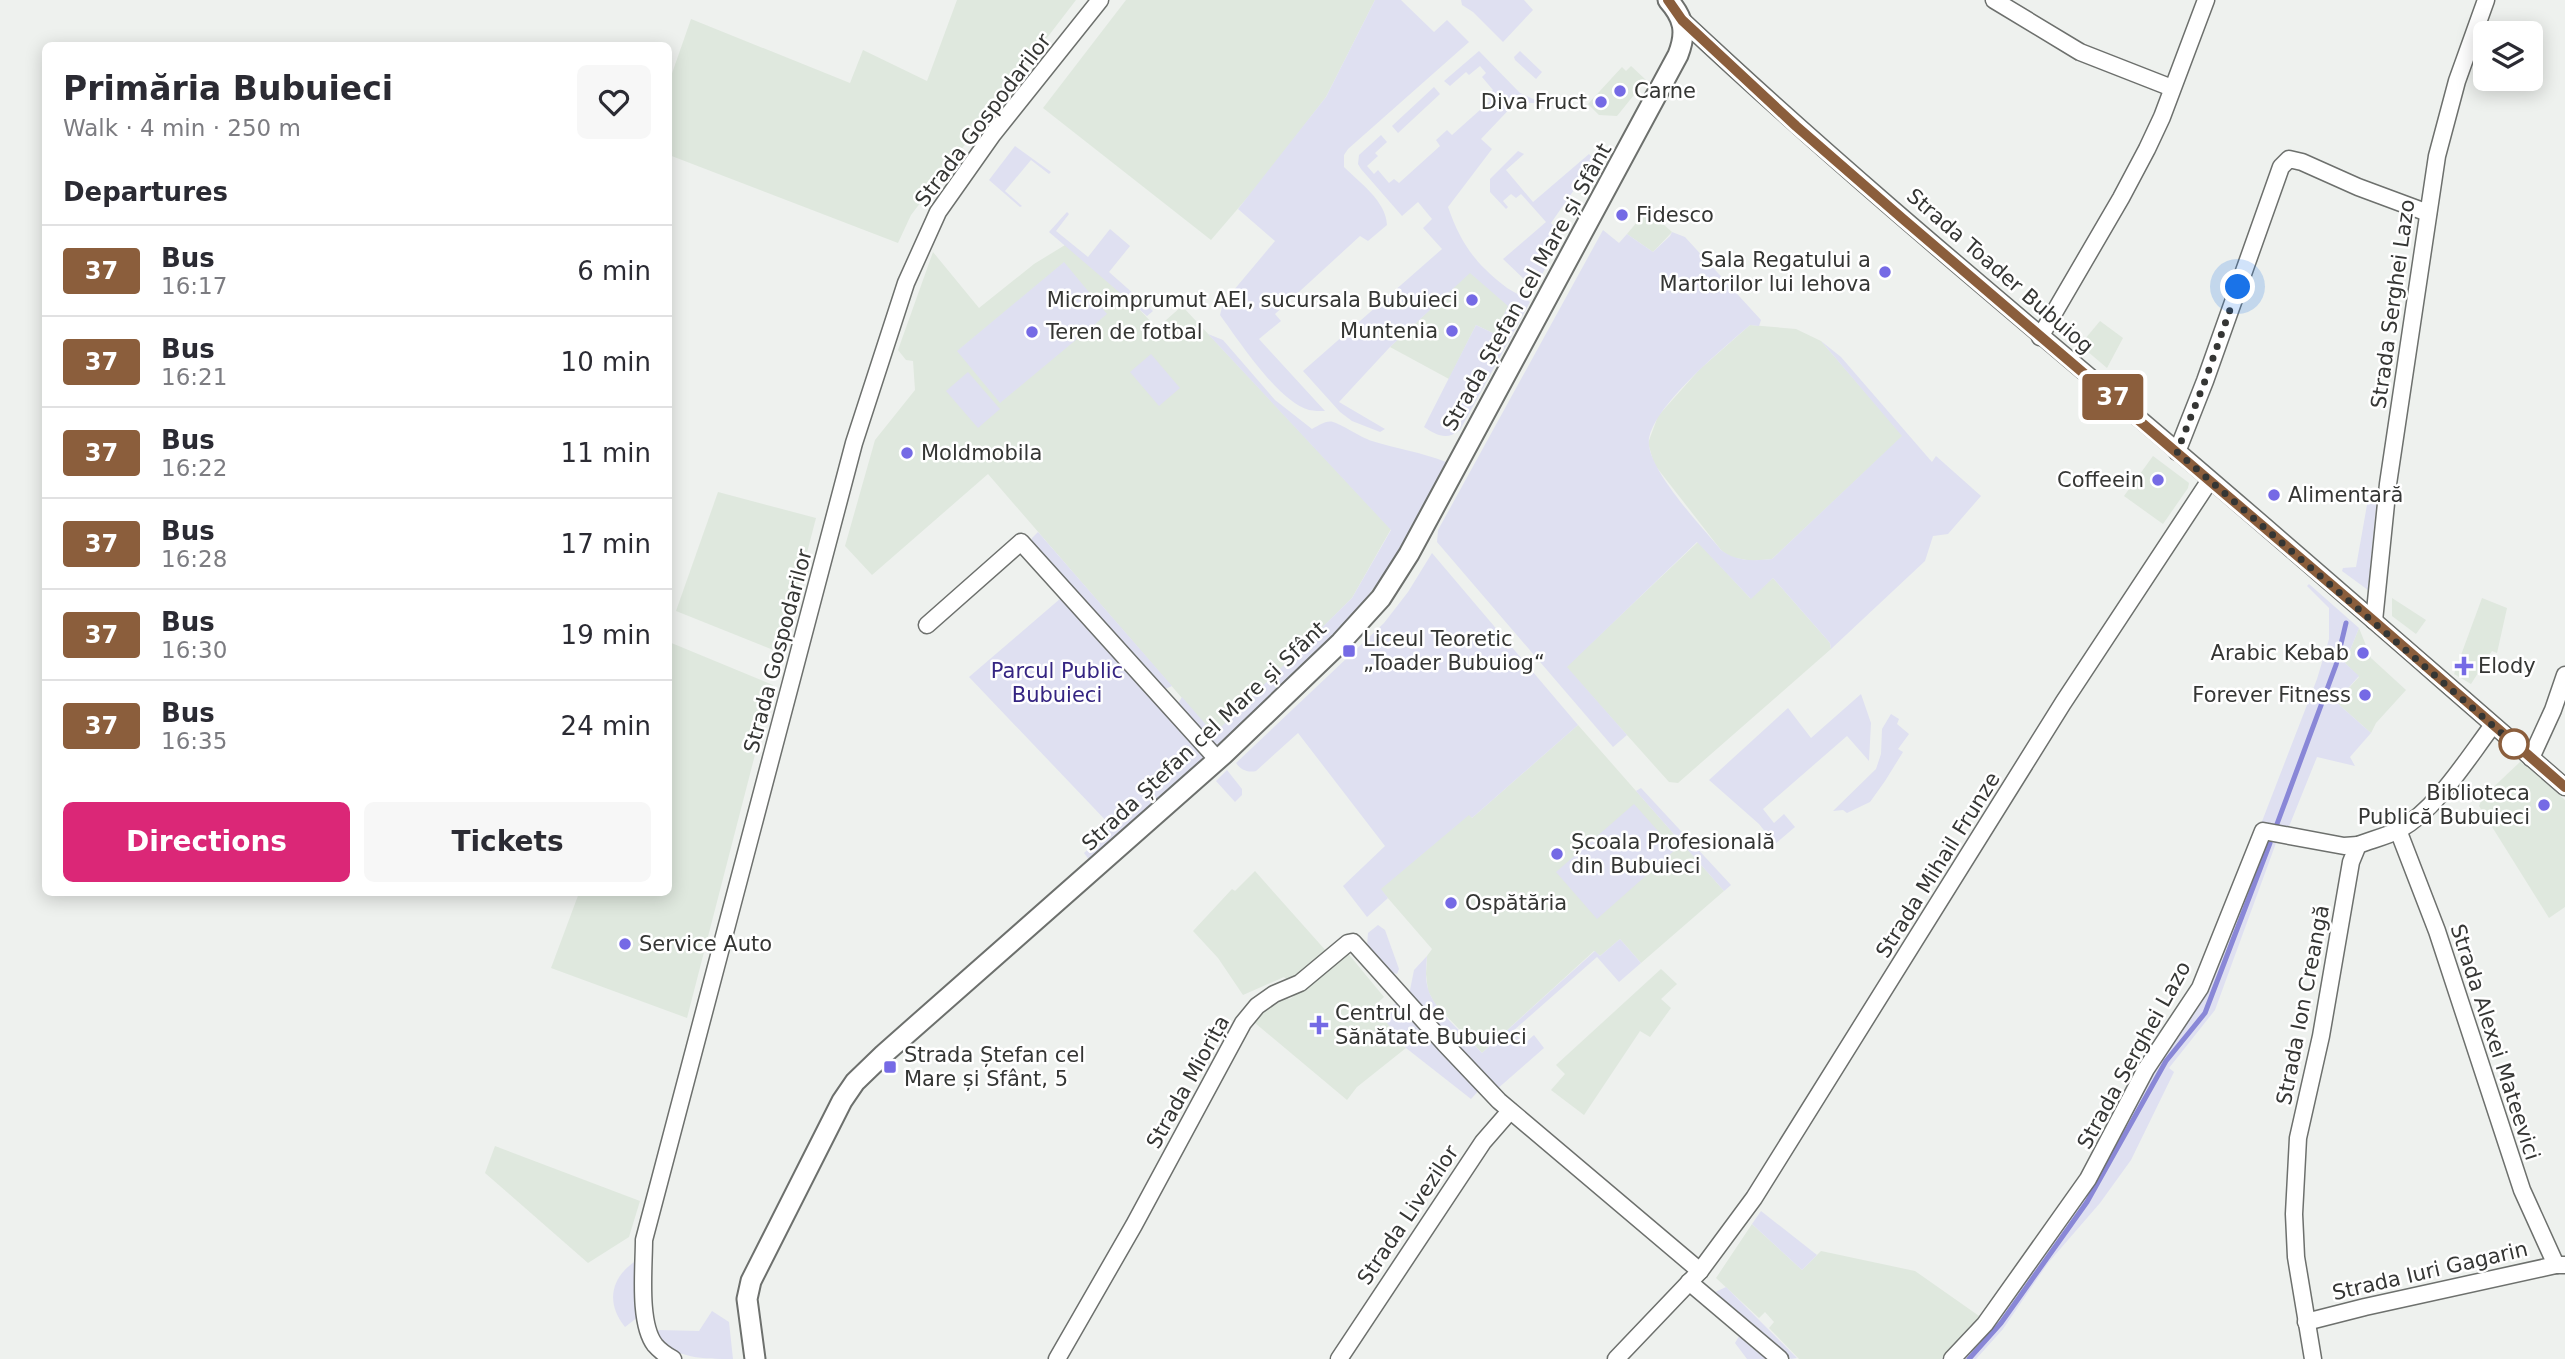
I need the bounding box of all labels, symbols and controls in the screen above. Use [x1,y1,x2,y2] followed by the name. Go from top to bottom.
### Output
[2473,21,2543,91] map controls
[2473,21,2543,91] button: layers
[910,29,1056,211] street label: Strada Gospodarilor
[577,65,651,139] button: heart
[63,69,393,108] text: Primăria Bubuieci
[1634,79,1696,103] place label: Carne
[1612,83,1628,99] marker: Carne
[1481,90,1587,114] place label: Diva Fruct
[1593,94,1609,110] marker: Diva Fruct
[63,115,301,141] text: Walk · 4 min · 250 m
[1438,139,1616,435] street label: Strada Ștefan cel Mare și Sfânt
[63,177,228,207] text: Departures
[1902,184,2098,358] street label: Strada Toader Bubuiog
[2366,198,2420,410] street label: Strada Serghei Lazo
[1636,203,1714,227] place label: Fidesco
[1614,207,1630,223] marker: Fidesco
[161,243,215,273] text: Bus
[1660,248,1871,296] place label: Sala Regatului a Martorilor lui Iehova
[577,256,651,286] text: 6 min
[85,257,118,285] text: 37
[1877,264,1893,280] marker: Sala Regatului a Martorilor lui Iehova
[2220,269,2255,304] your location
[161,273,227,299] text: 16:17
[1047,288,1458,312] place label: Microimprumut AEI, sucursala Bubuieci
[1464,292,1480,308] marker: Microimprumut AEI, sucursala Bubuieci
[1340,319,1438,343] place label: Muntenia
[1045,320,1203,344] place label: Teren de fotbal
[1444,323,1460,339] marker: Muntenia
[1024,324,1040,340] marker: Teren de fotbal
[161,334,215,364] text: Bus
[561,347,651,377] text: 10 min
[85,348,118,376] text: 37
[161,364,227,390] text: 16:21
[2082,374,2144,420] line badge: 37
[2096,383,2130,411] text: 37
[161,425,215,455] text: Bus
[561,438,651,468] text: 11 min
[85,439,118,467] text: 37
[921,441,1042,465] place label: Moldmobila
[899,445,915,461] marker: Moldmobila
[161,455,227,481] text: 16:22
[2057,468,2144,492] place label: Coffeein
[2150,472,2166,488] marker: Coffeein
[2288,483,2403,507] place label: Alimentară
[2266,487,2282,503] marker: Alimentară
[161,516,215,546] text: Bus
[561,529,651,559] text: 17 min
[85,530,118,558] text: 37
[161,546,227,572] text: 16:28
[739,546,817,756] street label: Strada Gospodarilor
[161,607,215,637] text: Bus
[1077,616,1331,856] street label: Strada Ștefan cel Mare și Sfânt
[561,620,651,650] text: 19 min
[85,621,118,649] text: 37
[1363,627,1545,675] place label: Liceul Teoretic „Toader Bubuiog“
[161,637,227,663] text: 16:30
[2211,641,2349,665] place label: Arabic Kebab
[1341,643,1357,659] marker: Liceul Teoretic „Toader Bubuiog“
[2355,645,2371,661] marker: Arabic Kebab
[2478,654,2536,678] place label: Elody
[2456,658,2472,674] marker: Elody
[991,659,1123,707] park label: Parcul Public Bubuieci
[2192,683,2351,707] place label: Forever Fitness
[2357,687,2373,703] marker: Forever Fitness
[161,698,215,728] text: Bus
[561,711,651,741] text: 24 min
[85,712,118,740] text: 37
[161,728,227,754] text: 16:35
[2499,729,2529,759] unlabelled marker
[1871,768,2005,962] street label: Strada Mihail Frunze
[2358,781,2530,829] place label: Biblioteca Publică Bubuieci
[2536,797,2552,813] marker: Biblioteca Publică Bubuieci
[63,802,350,882] button: Directions
[364,802,651,882] button: Tickets
[1571,830,1775,878] place label: Școala Profesională din Bubuieci
[1549,846,1565,862] marker: Școala Profesională din Bubuieci
[1465,891,1567,915] place label: Ospătăria
[1443,895,1459,911] marker: Ospătăria
[2272,903,2334,1107] street label: Strada Ion Creangă
[2445,921,2545,1163] street label: Strada Alexei Mateevici
[639,932,772,956] place label: Service Auto
[617,936,633,952] marker: Service Auto
[2072,957,2196,1153] street label: Strada Serghei Lazo
[1335,1001,1527,1049] place label: Centrul de Sănătate Bubuieci
[1142,1011,1234,1153] street label: Strada Miorița
[1309,1015,1329,1035] marker: Centrul de Sănătate Bubuieci
[904,1043,1085,1091] place label: Strada Ștefan cel Mare și Sfânt, 5
[882,1059,898,1075] marker: Strada Ștefan cel Mare și Sfânt, 5
[1352,1140,1464,1289] street label: Strada Livezilor
[2330,1237,2530,1305] street label: Strada Iuri Gagarin

